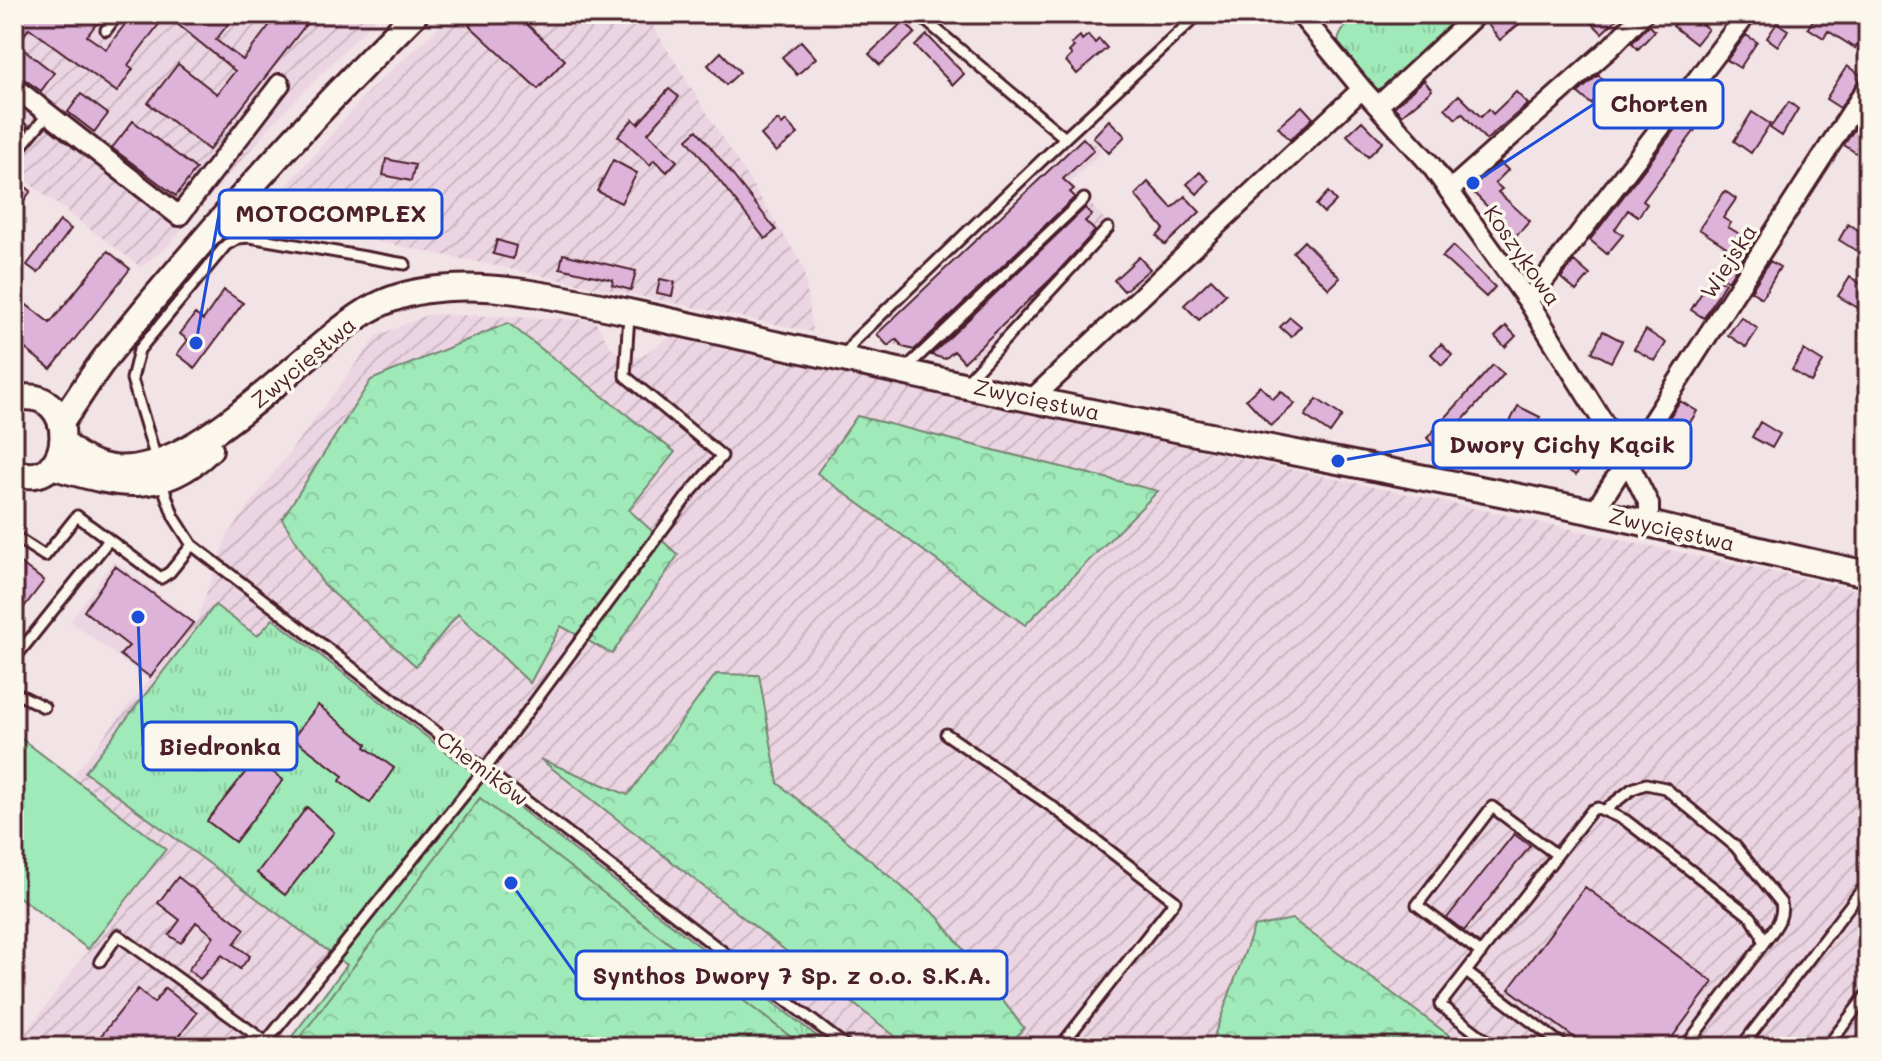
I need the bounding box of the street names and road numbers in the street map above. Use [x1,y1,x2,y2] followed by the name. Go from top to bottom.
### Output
[1478,199,1568,311] street label: Koszykowa
[1693,218,1763,304] street label: Wiejska
[245,310,361,414] street label: Zwycięstwa
[971,371,1103,427] street label: Zwycięstwa
[1606,500,1738,558] street label: Zwycięstwa
[431,724,535,812] street label: Chemików

